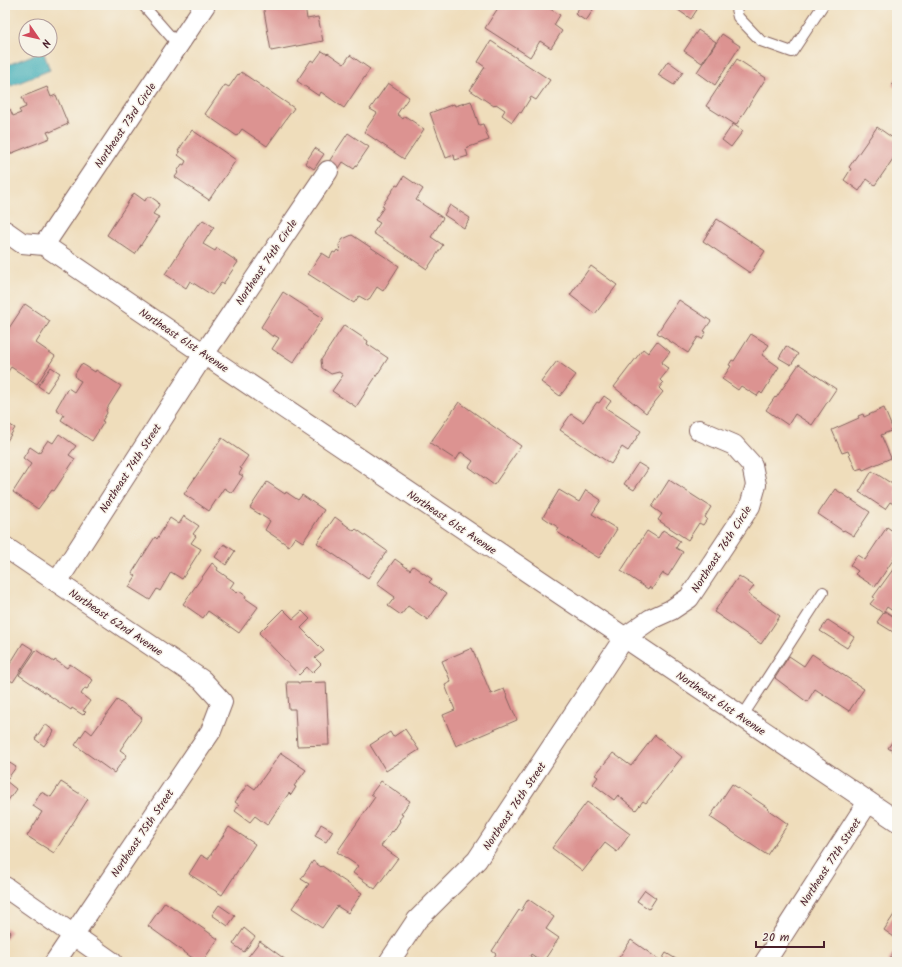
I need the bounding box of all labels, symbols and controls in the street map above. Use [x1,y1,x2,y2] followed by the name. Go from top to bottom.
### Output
[18,18,58,58] north arrow
[36,35,55,51] text: N
[90,79,161,172] street label: Northeast 73rd Circle
[231,216,302,309] street label: Northeast 74th Circle
[135,304,232,378] street label: Northeast 61st Avenue
[95,420,167,517] street label: Northeast 74th Street
[403,486,500,560] street label: Northeast 61st Avenue
[687,502,757,597] street label: Northeast 76th Circle
[65,585,166,661] street label: Northeast 62nd Avenue
[672,667,769,741] street label: Northeast 61st Avenue
[478,758,552,854] street label: Northeast 76th Street
[107,785,180,881] street label: Northeast 75th Street
[795,814,867,910] street label: Northeast 77th Street
[756,923,824,949] scale bar
[762,928,790,947] text: 20 m

